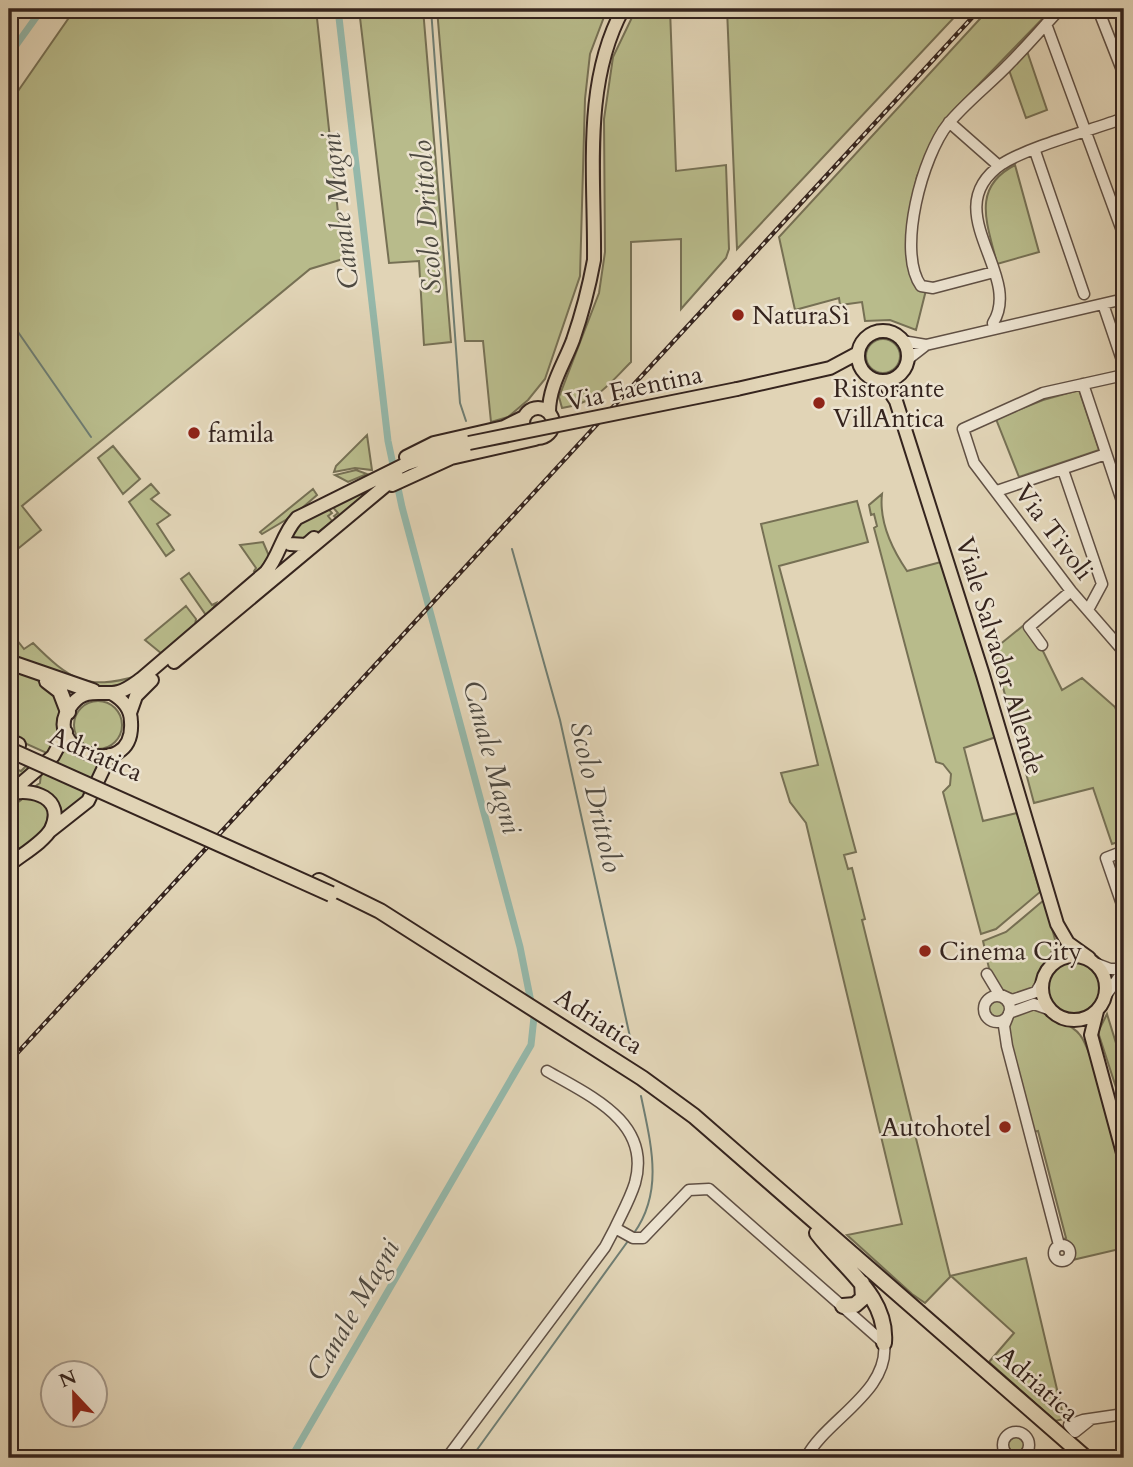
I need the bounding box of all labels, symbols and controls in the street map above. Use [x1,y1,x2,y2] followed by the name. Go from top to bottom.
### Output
[312,130,368,291] water label: Canale Magni
[403,139,451,295] water label: Scolo Drittolo
[752,298,850,333] place label: NaturaSì
[730,307,746,323] marker: NaturaSì
[562,356,706,420] street label: Via Faentina
[833,371,945,436] place label: Ristorante VillAntica
[811,395,827,411] marker: Ristorante VillAntica
[208,416,274,451] place label: famila
[186,425,202,441] marker: famila
[1006,477,1102,587] street label: Via Tivoli
[947,533,1053,779] street label: Viale Salvador Allende
[453,676,531,838] water label: Canale Magni
[44,718,148,790] street label: Adriatica
[560,718,632,876] water label: Scolo Drittolo
[939,934,1082,969] place label: Cinema City
[917,943,933,959] marker: Cinema City
[548,979,650,1063] street label: Adriatica
[881,1110,991,1145] place label: Autohotel
[997,1119,1013,1135] marker: Autohotel
[297,1232,409,1388] water label: Canale Magni
[989,1338,1087,1430] street label: Adriatica
[38,1358,108,1428] north arrow
[55,1364,81,1394] text: N

